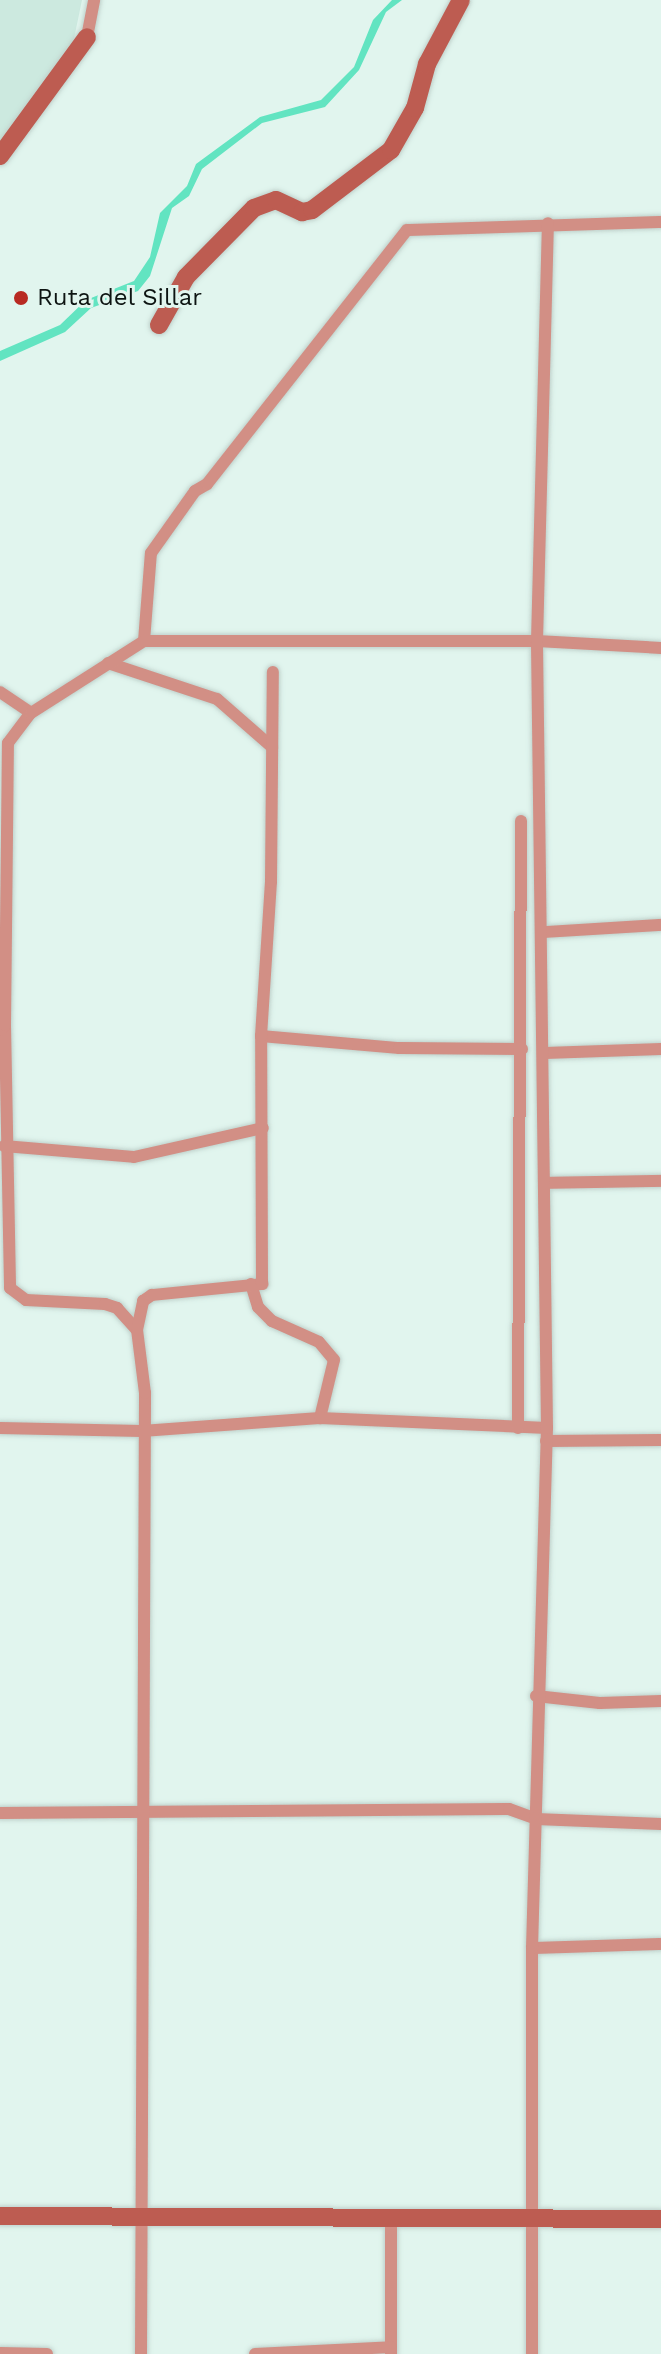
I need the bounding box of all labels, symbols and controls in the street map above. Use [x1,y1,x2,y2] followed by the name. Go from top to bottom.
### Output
[37,284,203,312] place label: Ruta del Sillar
[12,289,30,307] marker: Ruta del Sillar

